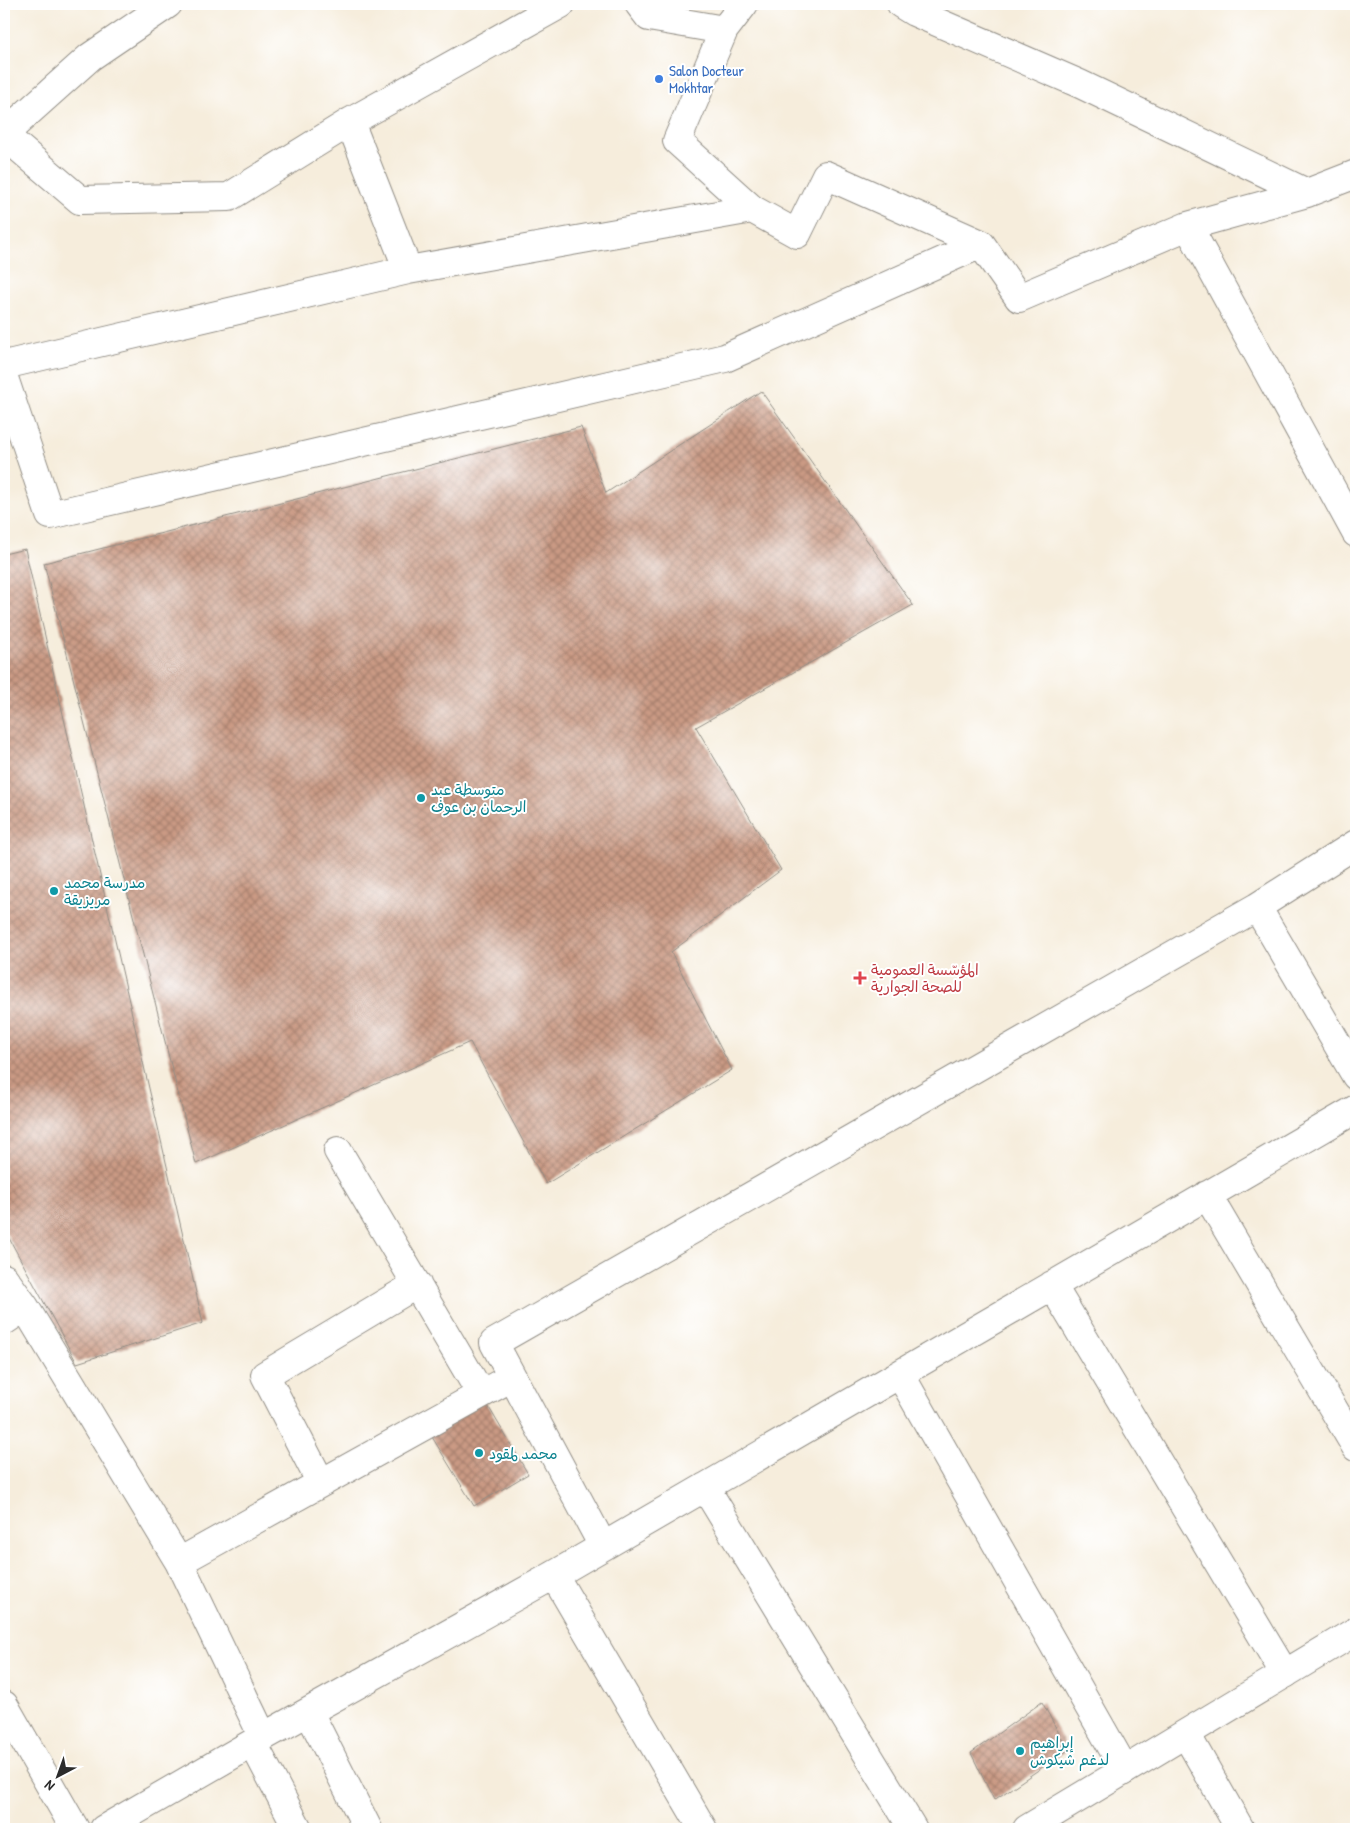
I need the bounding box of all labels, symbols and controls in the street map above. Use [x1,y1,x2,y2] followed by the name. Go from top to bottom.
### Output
[669,60,744,98] place label: Salon Docteur Mokhtar
[653,73,665,85] marker: Salon Docteur Mokhtar
[431,779,526,817] place label: متوسطة عبد الرحمان بن عوف
[415,792,427,804] marker: متوسطة عبد الرحمان بن عوف
[64,872,145,910] place label: مدرسة محمد مريزيقة
[48,885,60,897] marker: مدرسة محمد مريزيقة
[871,959,979,997] place label: المؤسّسة العمومية للصحة الجوارية
[853,971,867,985] marker: المؤسّسة العمومية للصحة الجوارية
[489,1443,558,1464] place label: محمد لمقود
[473,1447,485,1459] marker: محمد لمقود
[1030,1732,1109,1771] place label: إبراهيم لدغم شيكوش
[1014,1745,1026,1757] marker: إبراهيم لدغم شيكوش
[32,1750,82,1800] north arrow
[40,1776,58,1796] text: N

